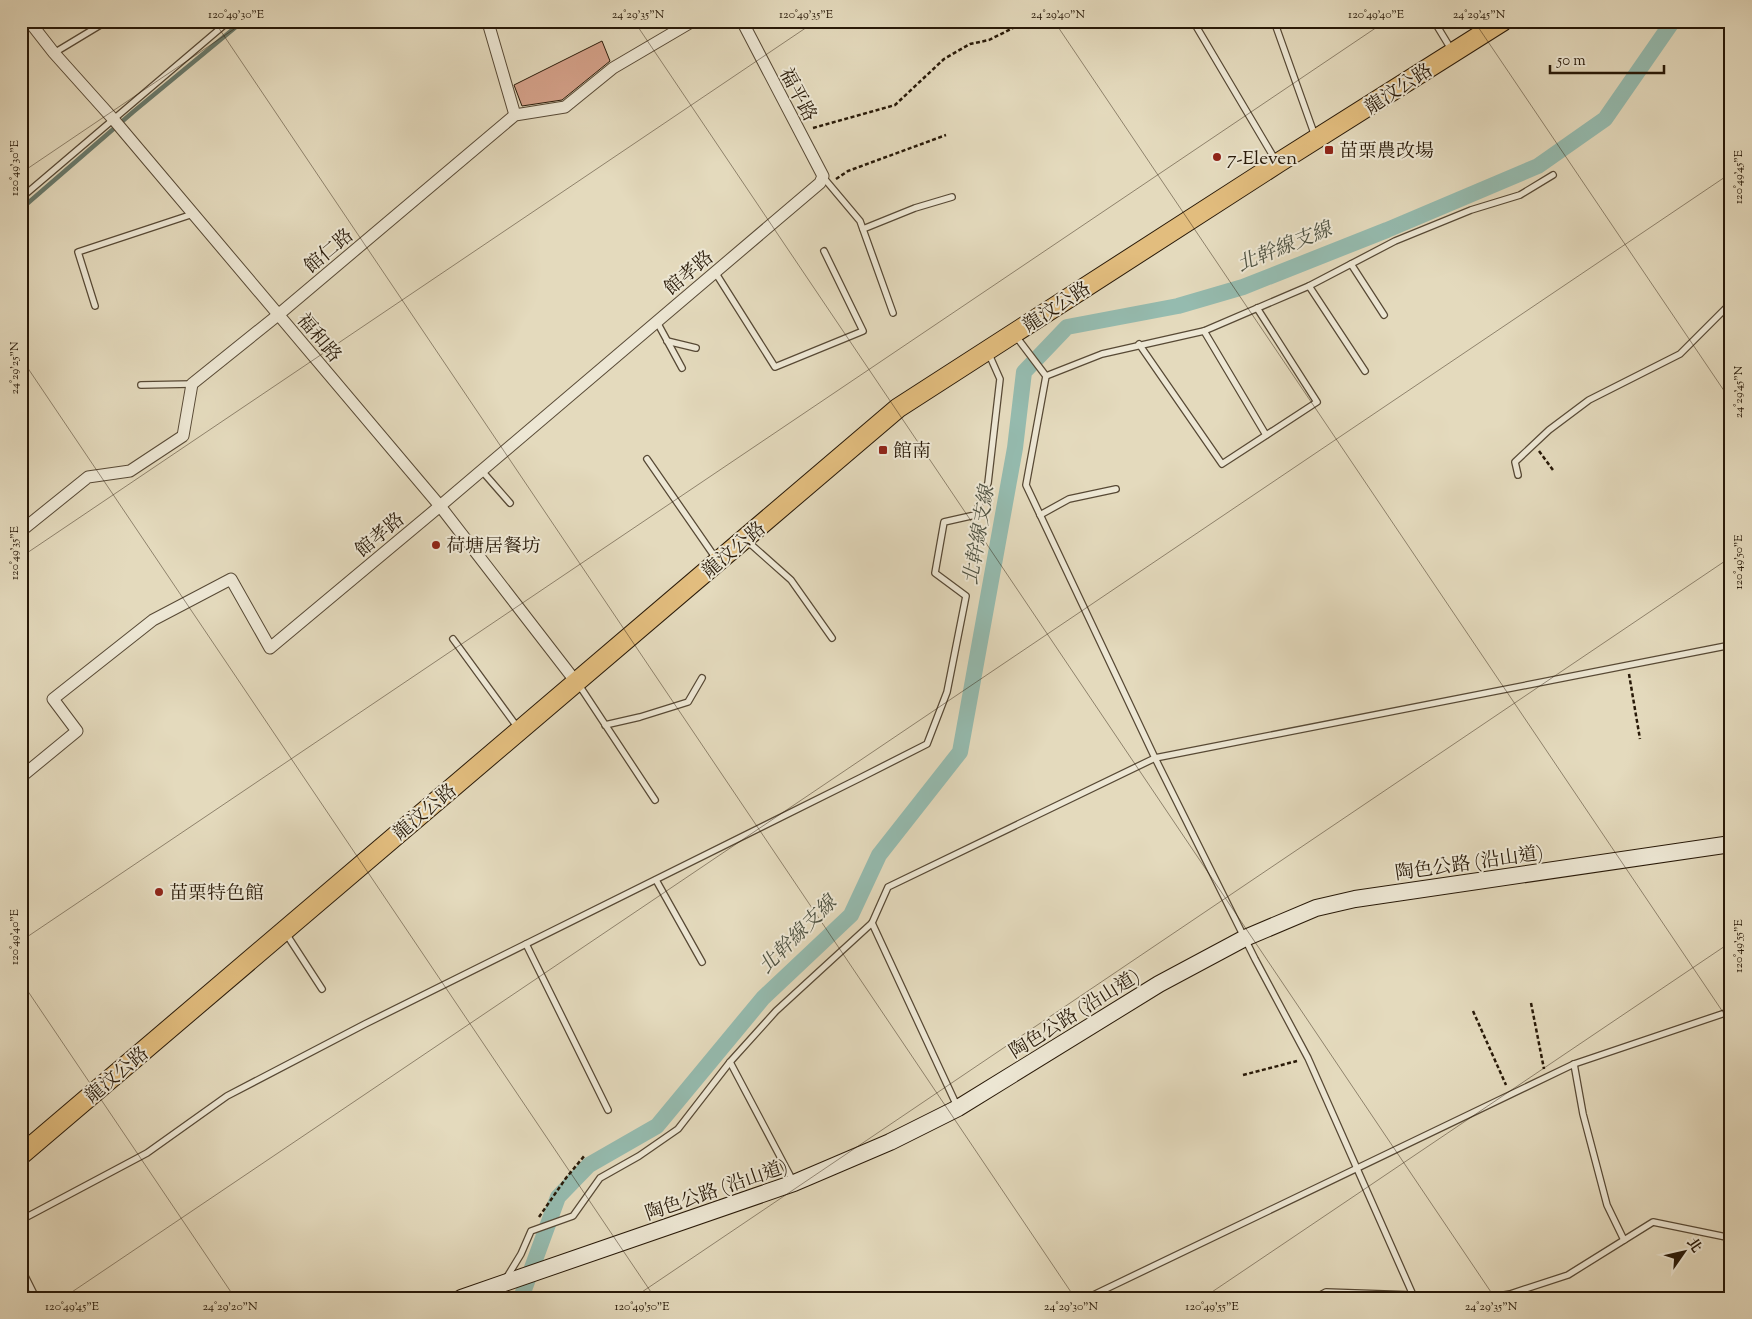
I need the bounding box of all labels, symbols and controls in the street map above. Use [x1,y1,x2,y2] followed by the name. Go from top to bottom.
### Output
[208,6,265,24] text: 120°49'30"E
[612,6,665,24] text: 24°29'35"N
[779,6,834,24] text: 120°49'35"E
[1031,6,1086,24] text: 24°29'40"N
[1348,6,1405,24] text: 120°49'40"E
[1453,6,1506,24] text: 24°29'45"N
[1550,42,1663,74] scale bar
[1556,51,1586,72] text: 50 m
[1360,58,1439,122] street label: 龍汶公路
[771,64,822,127] street label: 福平路
[6,139,24,196] text: 120°49'30"E
[1339,139,1434,166] place label: 苗栗農改場
[1323,144,1335,156] marker: 苗栗農改場
[1227,146,1297,173] place label: 7-Eleven
[1730,149,1748,204] text: 120°49'45"E
[1211,151,1223,163] marker: 7-Eleven
[1233,215,1339,280] water label: 北幹線支線
[299,223,360,281] street label: 館仁路
[659,245,720,303] street label: 館孝路
[1018,276,1097,340] street label: 龍汶公路
[289,308,347,369] street label: 福和路
[6,341,24,395] text: 24°29'25"N
[1730,365,1748,418] text: 24°29'45"N
[893,439,931,466] place label: 館南
[877,444,889,456] marker: 館南
[957,482,1004,587] water label: 北幹線支線
[350,507,411,565] street label: 館孝路
[697,516,772,586] street label: 龍汶公路
[6,525,24,580] text: 120°49'35"E
[446,534,541,561] place label: 荷塘居餐坊
[1730,534,1748,590] text: 120°49'50"E
[430,539,442,551] marker: 荷塘居餐坊
[388,778,463,848] street label: 龍汶公路
[1393,841,1545,888] street label: 陶色公路 (沿山道)
[169,881,264,908] place label: 苗栗特色館
[153,886,165,898] marker: 苗栗特色館
[753,889,846,981] water label: 北幹線支線
[6,908,24,965] text: 120°49'40"E
[1730,919,1748,973] text: 120°49'55"E
[1005,964,1146,1066] street label: 陶色公路 (沿山道)
[80,1041,155,1111] street label: 龍汶公路
[642,1154,792,1228] street label: 陶色公路 (沿山道)
[1660,1226,1710,1276] north arrow
[1681,1234,1705,1257] text: 北
[45,1298,100,1316] text: 120°49'45"E
[202,1298,258,1316] text: 24°29'20"N
[614,1298,670,1316] text: 120°49'50"E
[1044,1298,1099,1316] text: 24°29'30"N
[1185,1298,1239,1316] text: 120°49'55"E
[1465,1298,1518,1316] text: 24°29'35"N

